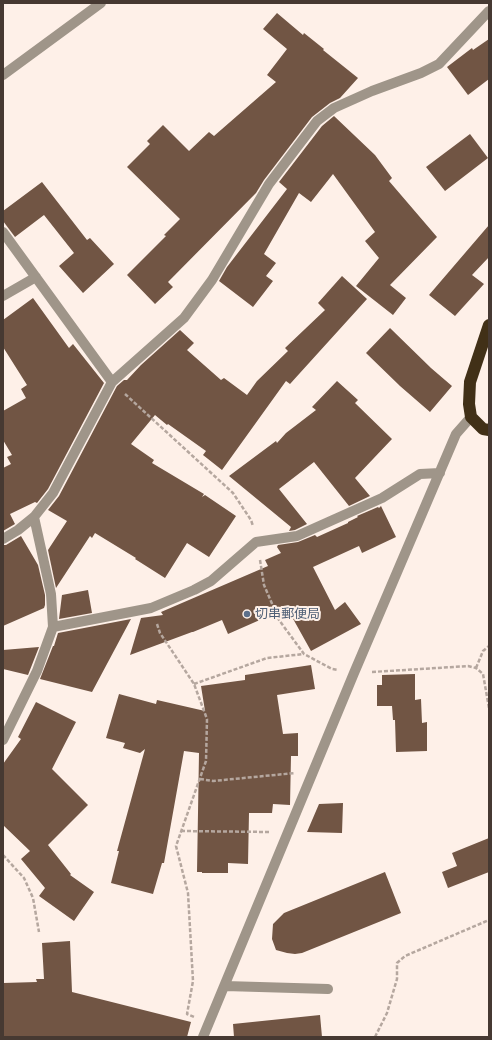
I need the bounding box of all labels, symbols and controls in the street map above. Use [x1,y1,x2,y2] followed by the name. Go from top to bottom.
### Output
[255,606,320,622] place label: 切串郵便局
[242,609,252,619] marker: 切串郵便局

